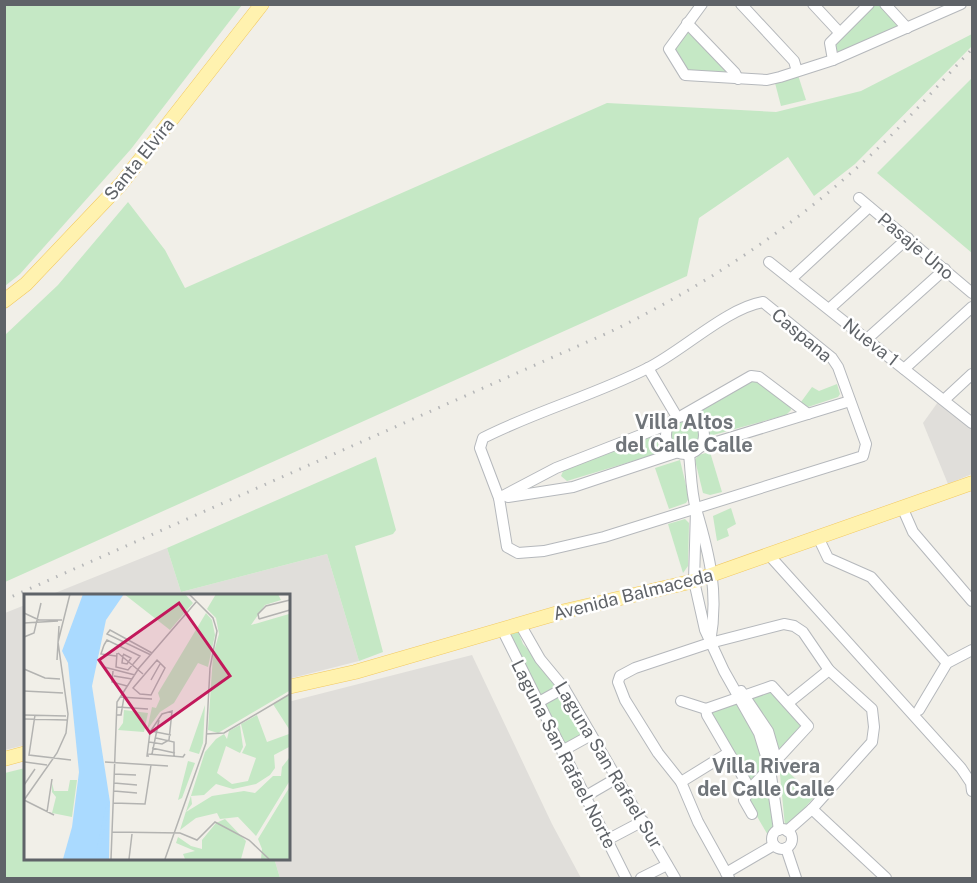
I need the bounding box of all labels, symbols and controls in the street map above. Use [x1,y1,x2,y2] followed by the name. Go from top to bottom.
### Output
[100,114,178,204] street label: Santa Elvira
[874,208,958,284] street label: Pasaje Uno
[768,304,836,366] street label: Caspana
[839,314,903,370] street label: Nueva 1
[615,410,753,457] district label: Villa Altos del Calle Calle
[551,564,715,624] street label: Avenida Balmaceda
[24,594,290,859] inset map
[507,656,621,852] street label: Laguna San Rafael Norte
[551,678,667,852] street label: Laguna San Rafael Sur
[697,754,835,801] district label: Villa Rivera del Calle Calle

